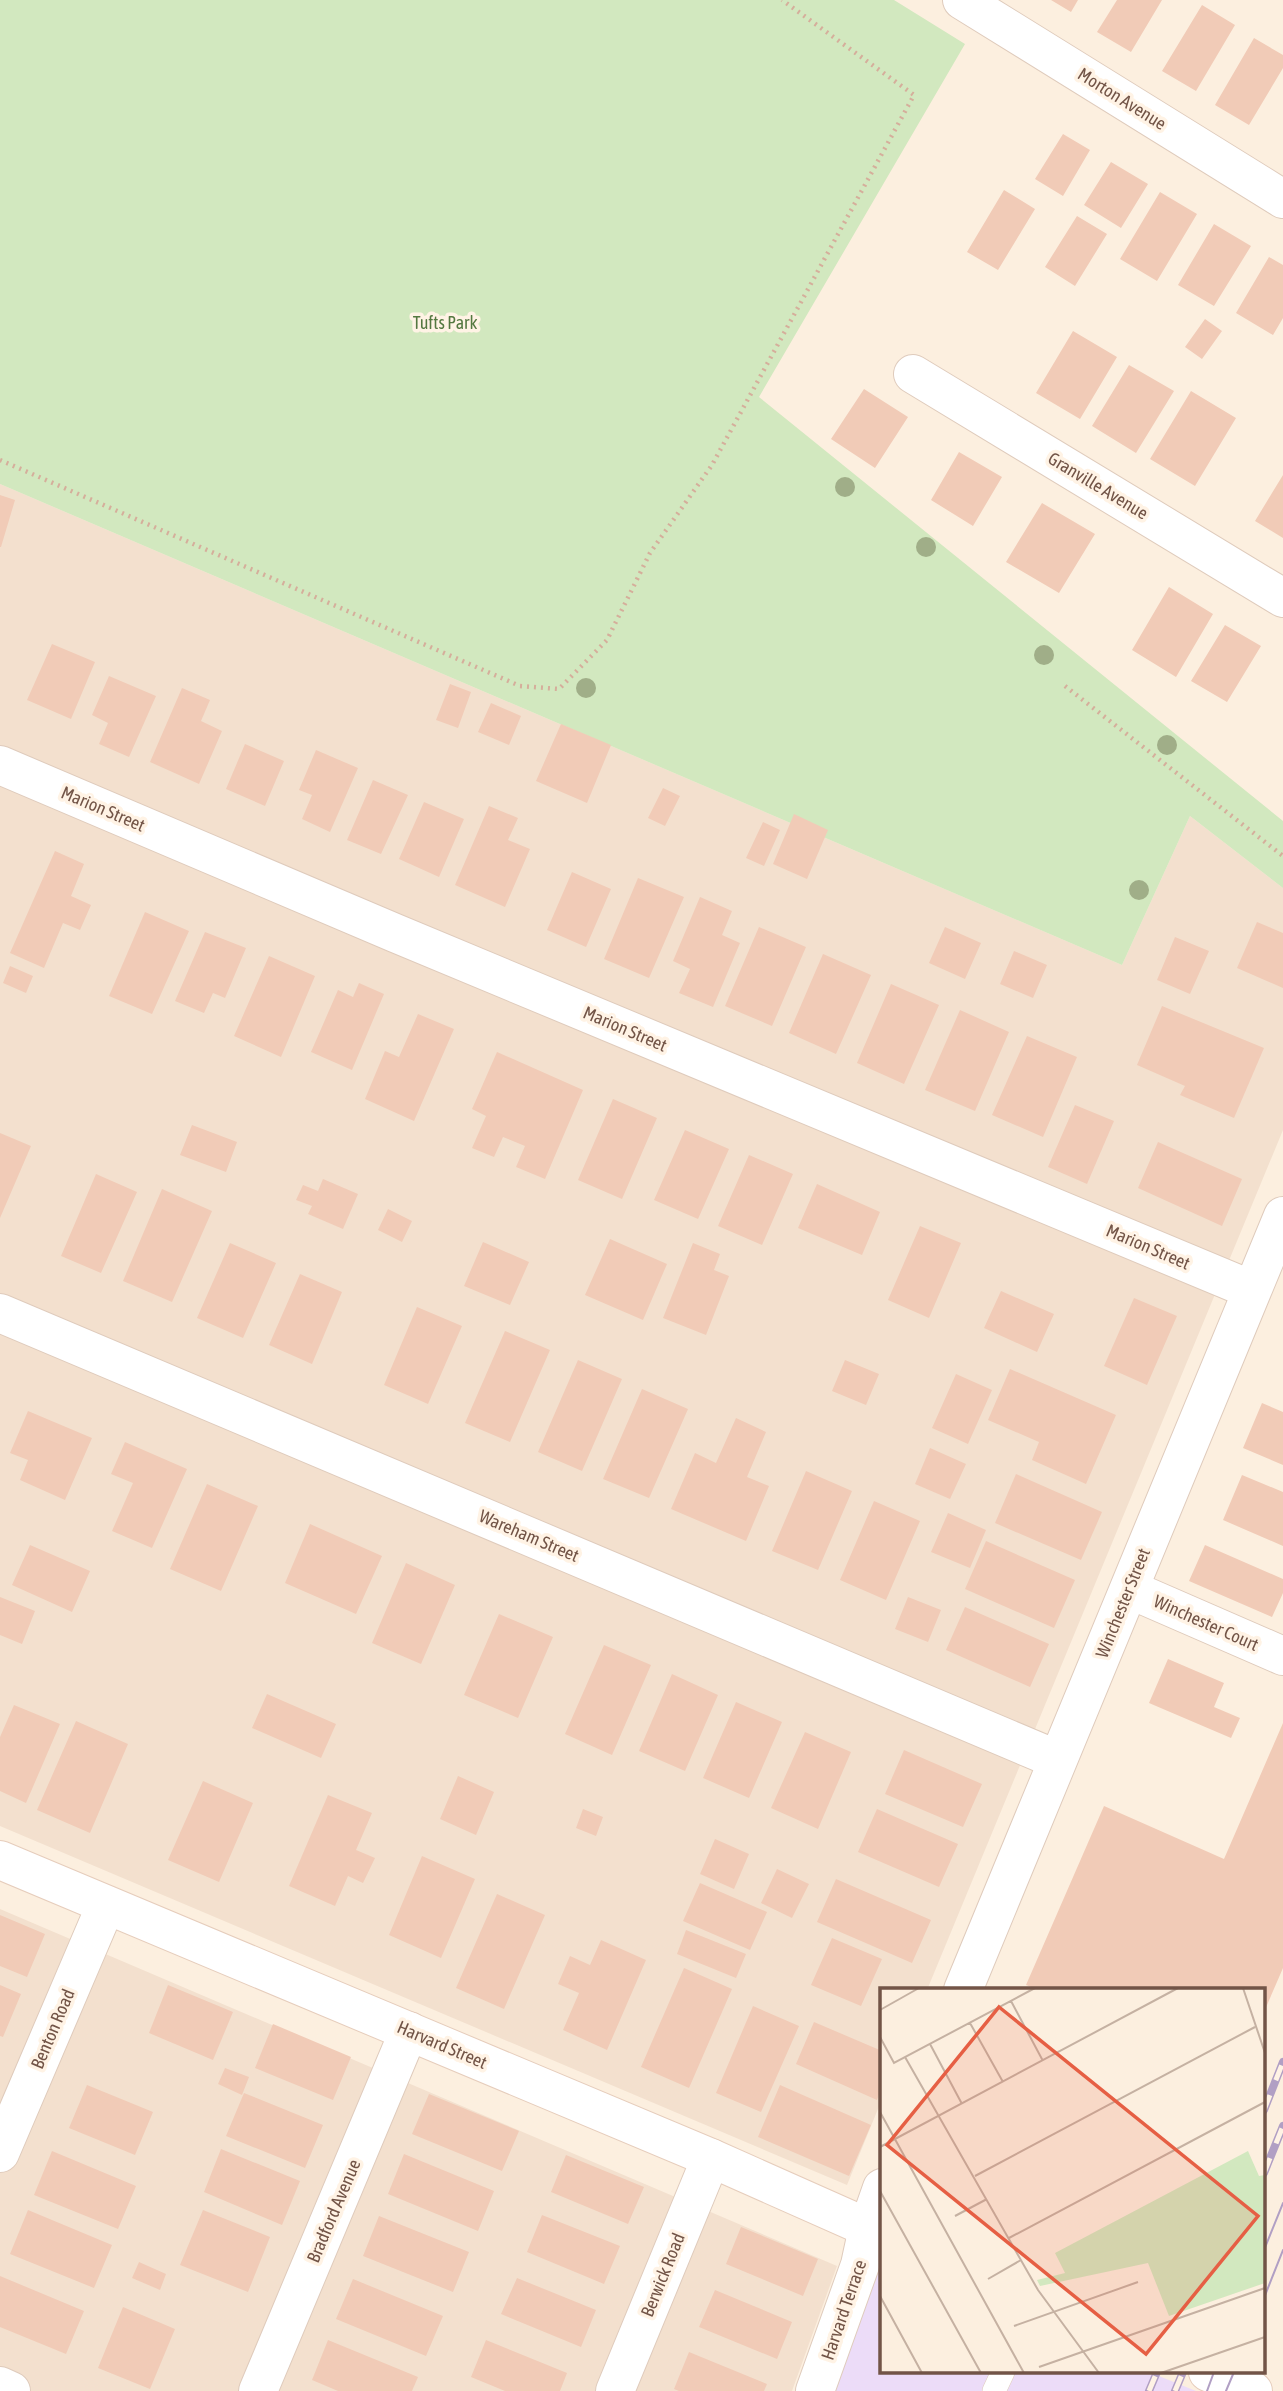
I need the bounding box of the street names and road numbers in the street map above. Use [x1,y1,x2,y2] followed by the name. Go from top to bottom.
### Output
[1074,63,1170,134] street label: Morton Avenue
[1044,447,1152,524] street label: Granville Avenue
[58,781,148,836] street label: Marion Street
[580,1001,670,1056] street label: Marion Street
[1103,1219,1193,1274] street label: Marion Street
[476,1505,582,1566] street label: Wareham Street
[1091,1545,1154,1661] street label: Winchester Street
[1151,1590,1262,1655] street label: Winchester Court
[26,1986,79,2072] street label: Benton Road
[394,2016,490,2073] street label: Harvard Street
[302,2156,365,2266] street label: Bradford Avenue
[636,2230,689,2320] street label: Berwick Road
[817,2257,870,2363] street label: Harvard Terrace

